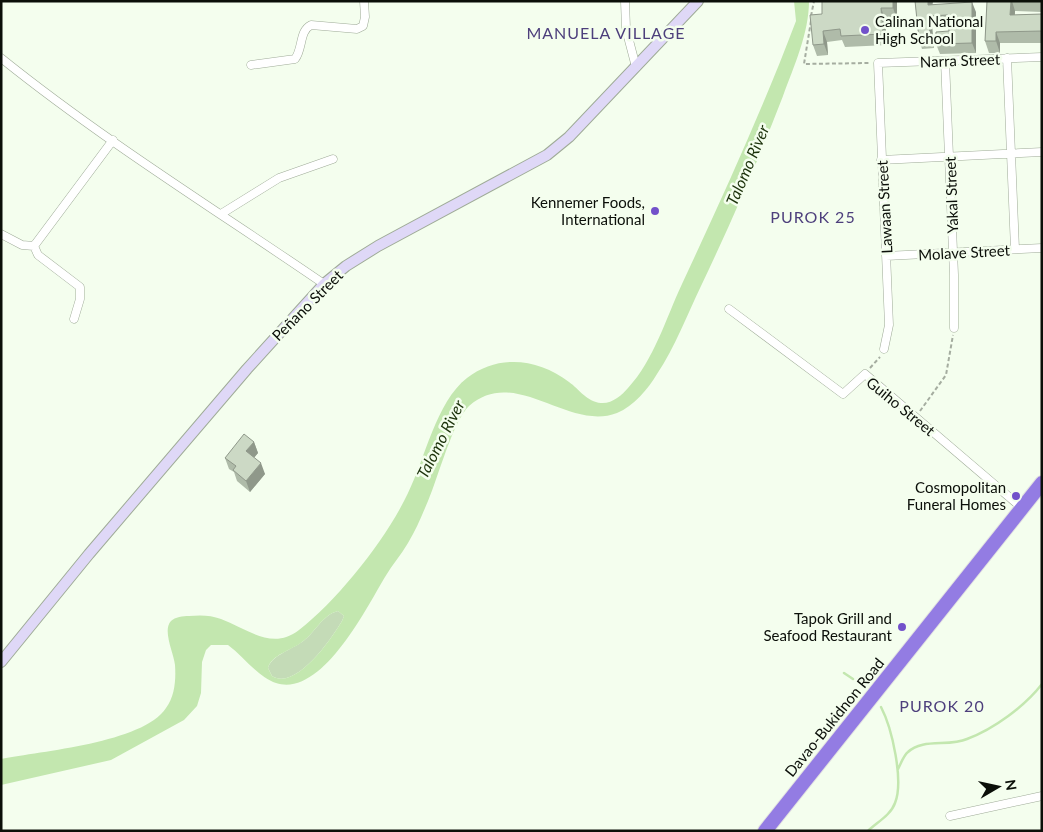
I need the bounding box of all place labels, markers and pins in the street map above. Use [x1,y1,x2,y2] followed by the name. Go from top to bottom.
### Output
[875,12,983,47] place label: Calinan National High School
[859,24,871,36] marker: Calinan National High School
[531,193,645,228] place label: Kennemer Foods, International
[649,205,661,217] marker: Kennemer Foods, International
[907,478,1006,513] place label: Cosmopolitan Funeral Homes
[1010,490,1022,502] marker: Cosmopolitan Funeral Homes
[763,609,893,644] place label: Tapok Grill and Seafood Restaurant
[896,621,908,633] marker: Tapok Grill and Seafood Restaurant

